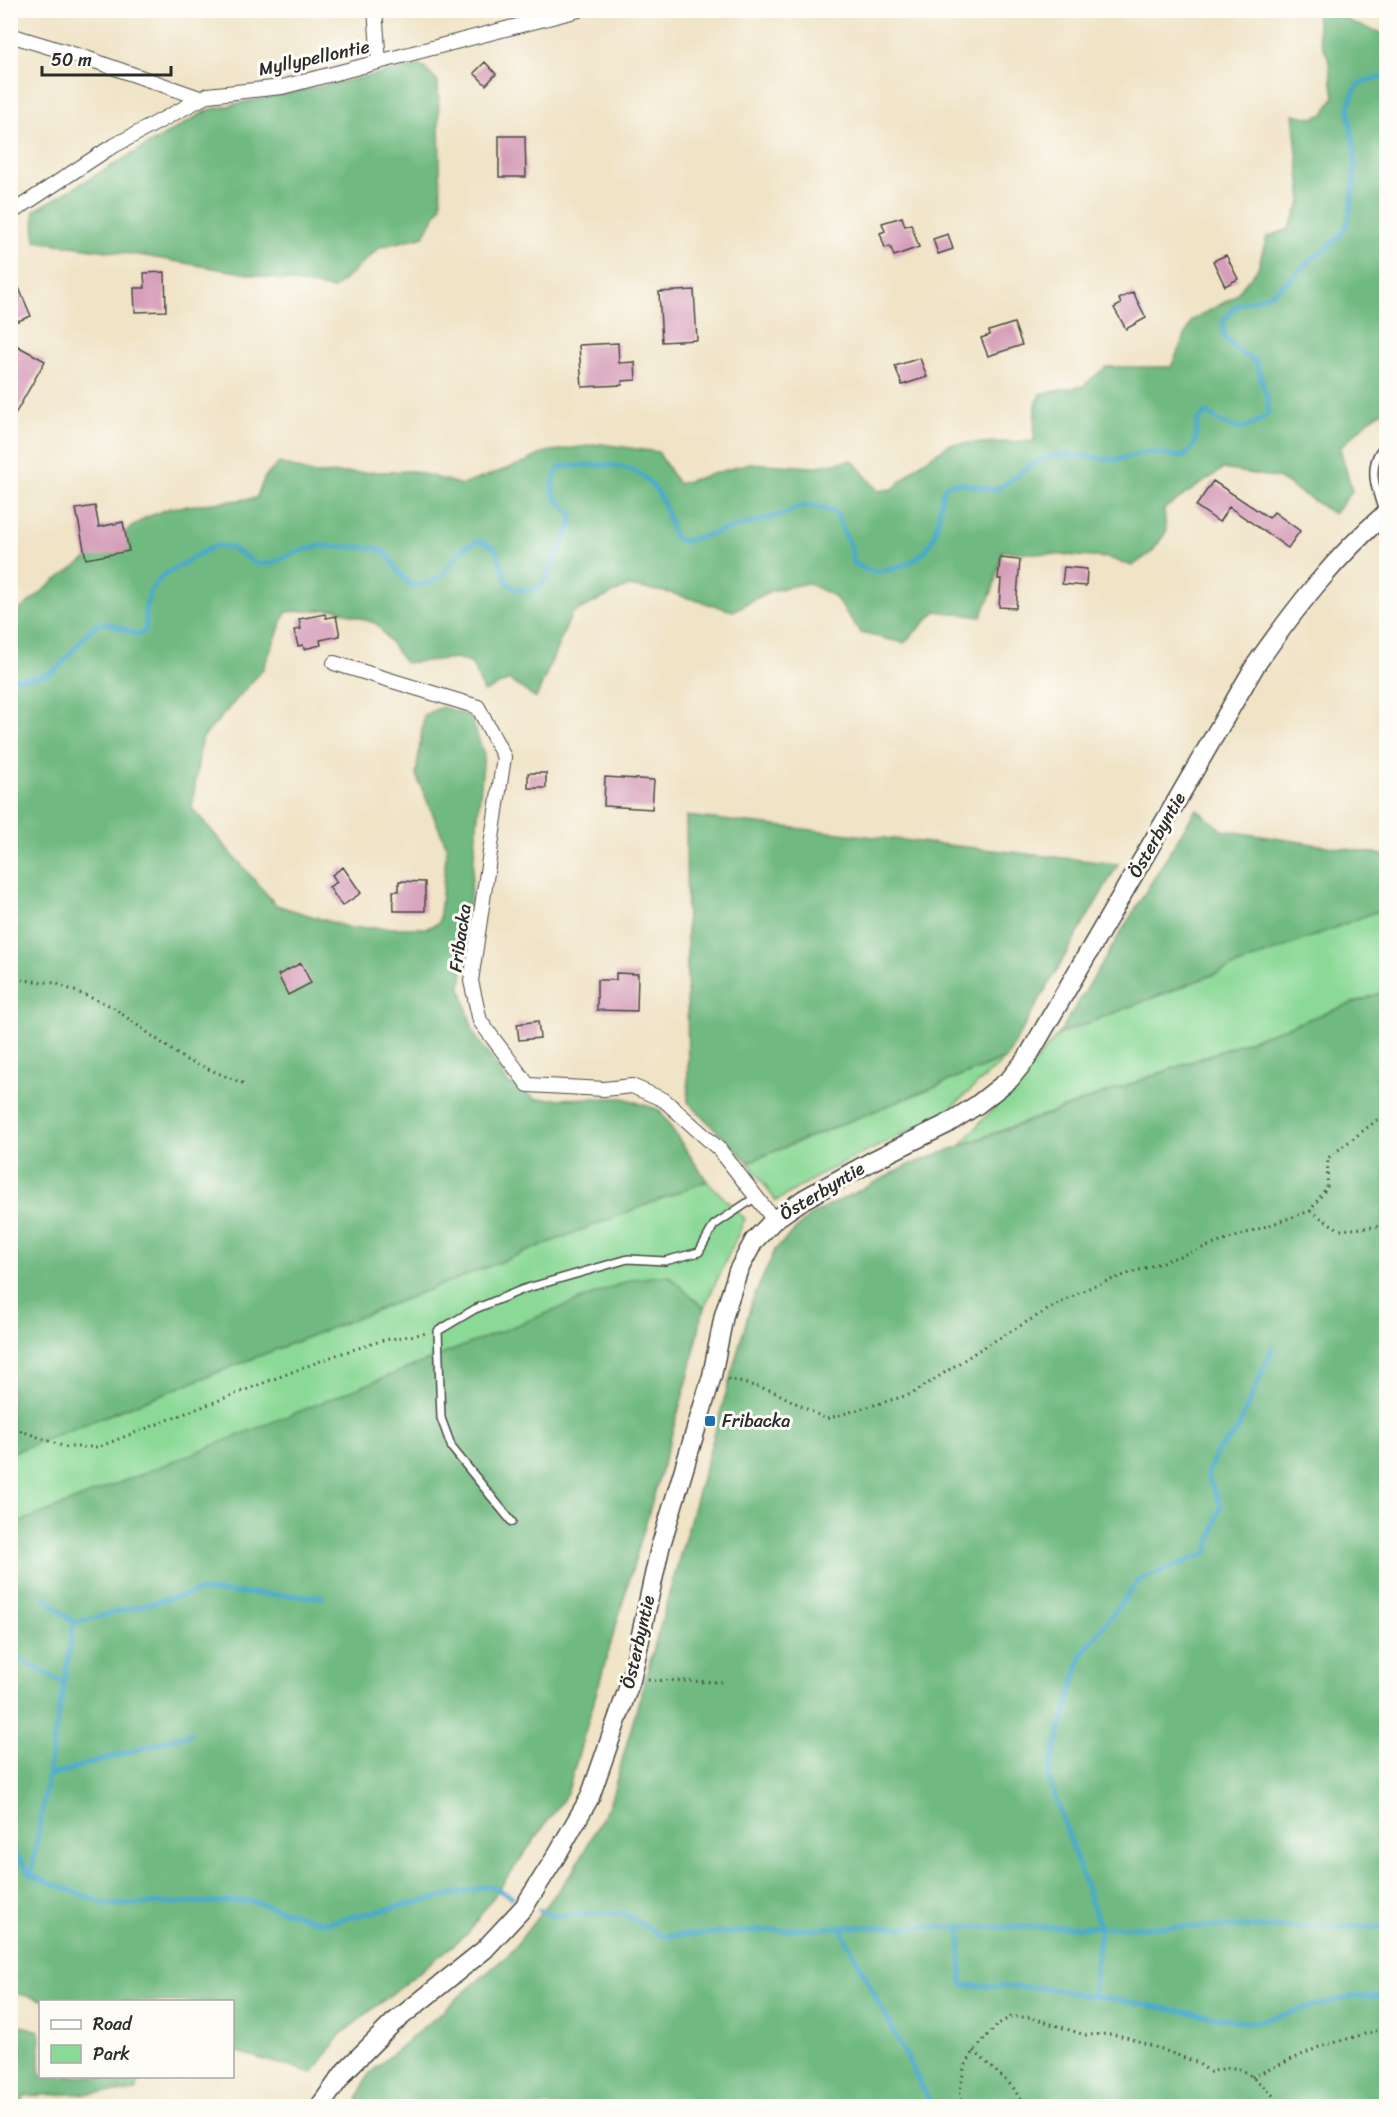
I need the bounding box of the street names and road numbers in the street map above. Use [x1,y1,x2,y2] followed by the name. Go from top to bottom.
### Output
[255,31,373,85] street label: Myllypellontie
[1119,786,1195,884] street label: Österbyntie
[439,902,481,974] street label: Fribacka
[773,1153,871,1229] street label: Österbyntie
[612,1592,664,1692] street label: Österbyntie

